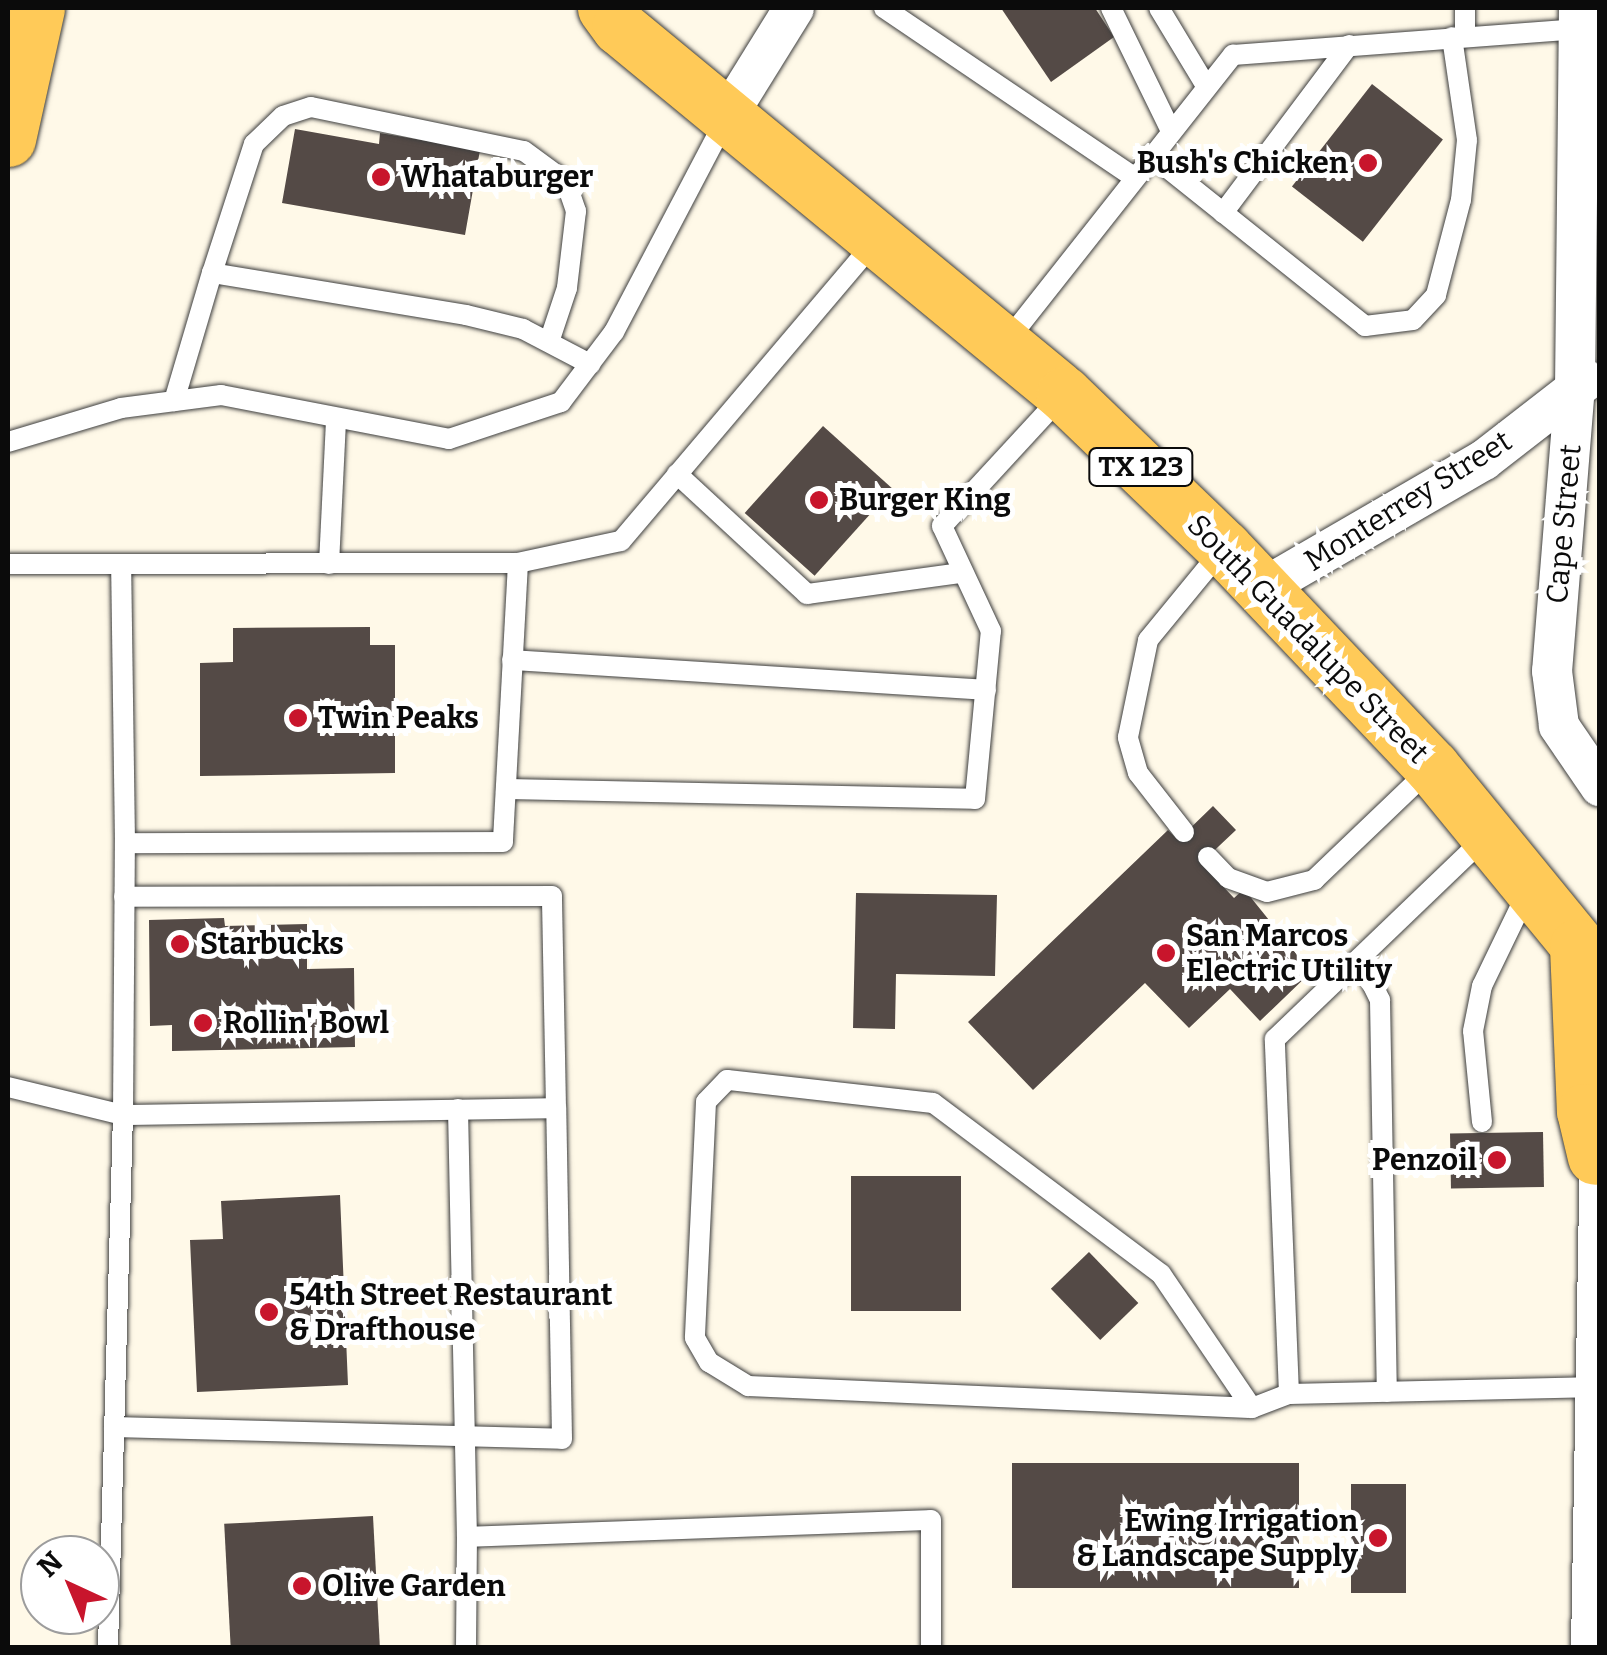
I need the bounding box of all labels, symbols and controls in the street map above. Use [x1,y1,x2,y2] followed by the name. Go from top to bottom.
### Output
[1137,145,1348,181] place label: Bush's Chicken
[1357,152,1379,174] marker: Bush's Chicken
[401,159,593,195] place label: Whataburger
[370,166,392,188] marker: Whataburger
[1298,423,1518,579] street label: Monterrey Street
[1539,443,1589,605] street label: Cape Street
[1086,444,1196,490] road number: TX 123
[839,482,1011,518] place label: Burger King
[808,489,830,511] marker: Burger King
[1180,507,1436,771] street label: South Guadalupe Street
[318,700,479,736] place label: Twin Peaks
[287,707,309,729] marker: Twin Peaks
[1186,918,1392,988] place label: San Marcos Electric Utility
[200,926,344,962] place label: Starbucks
[169,933,191,955] marker: Starbucks
[1155,942,1177,964] marker: San Marcos Electric Utility
[223,1005,389,1041] place label: Rollin' Bowl
[192,1012,214,1034] marker: Rollin' Bowl
[1372,1142,1477,1178] place label: Penzoil
[1486,1149,1508,1171] marker: Penzoil
[289,1277,613,1348] place label: 54th Street Restaurant & Drafthouse
[258,1301,280,1323] marker: 54th Street Restaurant & Drafthouse
[1076,1503,1358,1574] place label: Ewing Irrigation & Landscape Supply
[1367,1527,1389,1549] marker: Ewing Irrigation & Landscape Supply
[20,1535,120,1635] north arrow
[31,1545,69,1584] text: N
[322,1568,506,1604] place label: Olive Garden
[291,1575,313,1597] marker: Olive Garden

